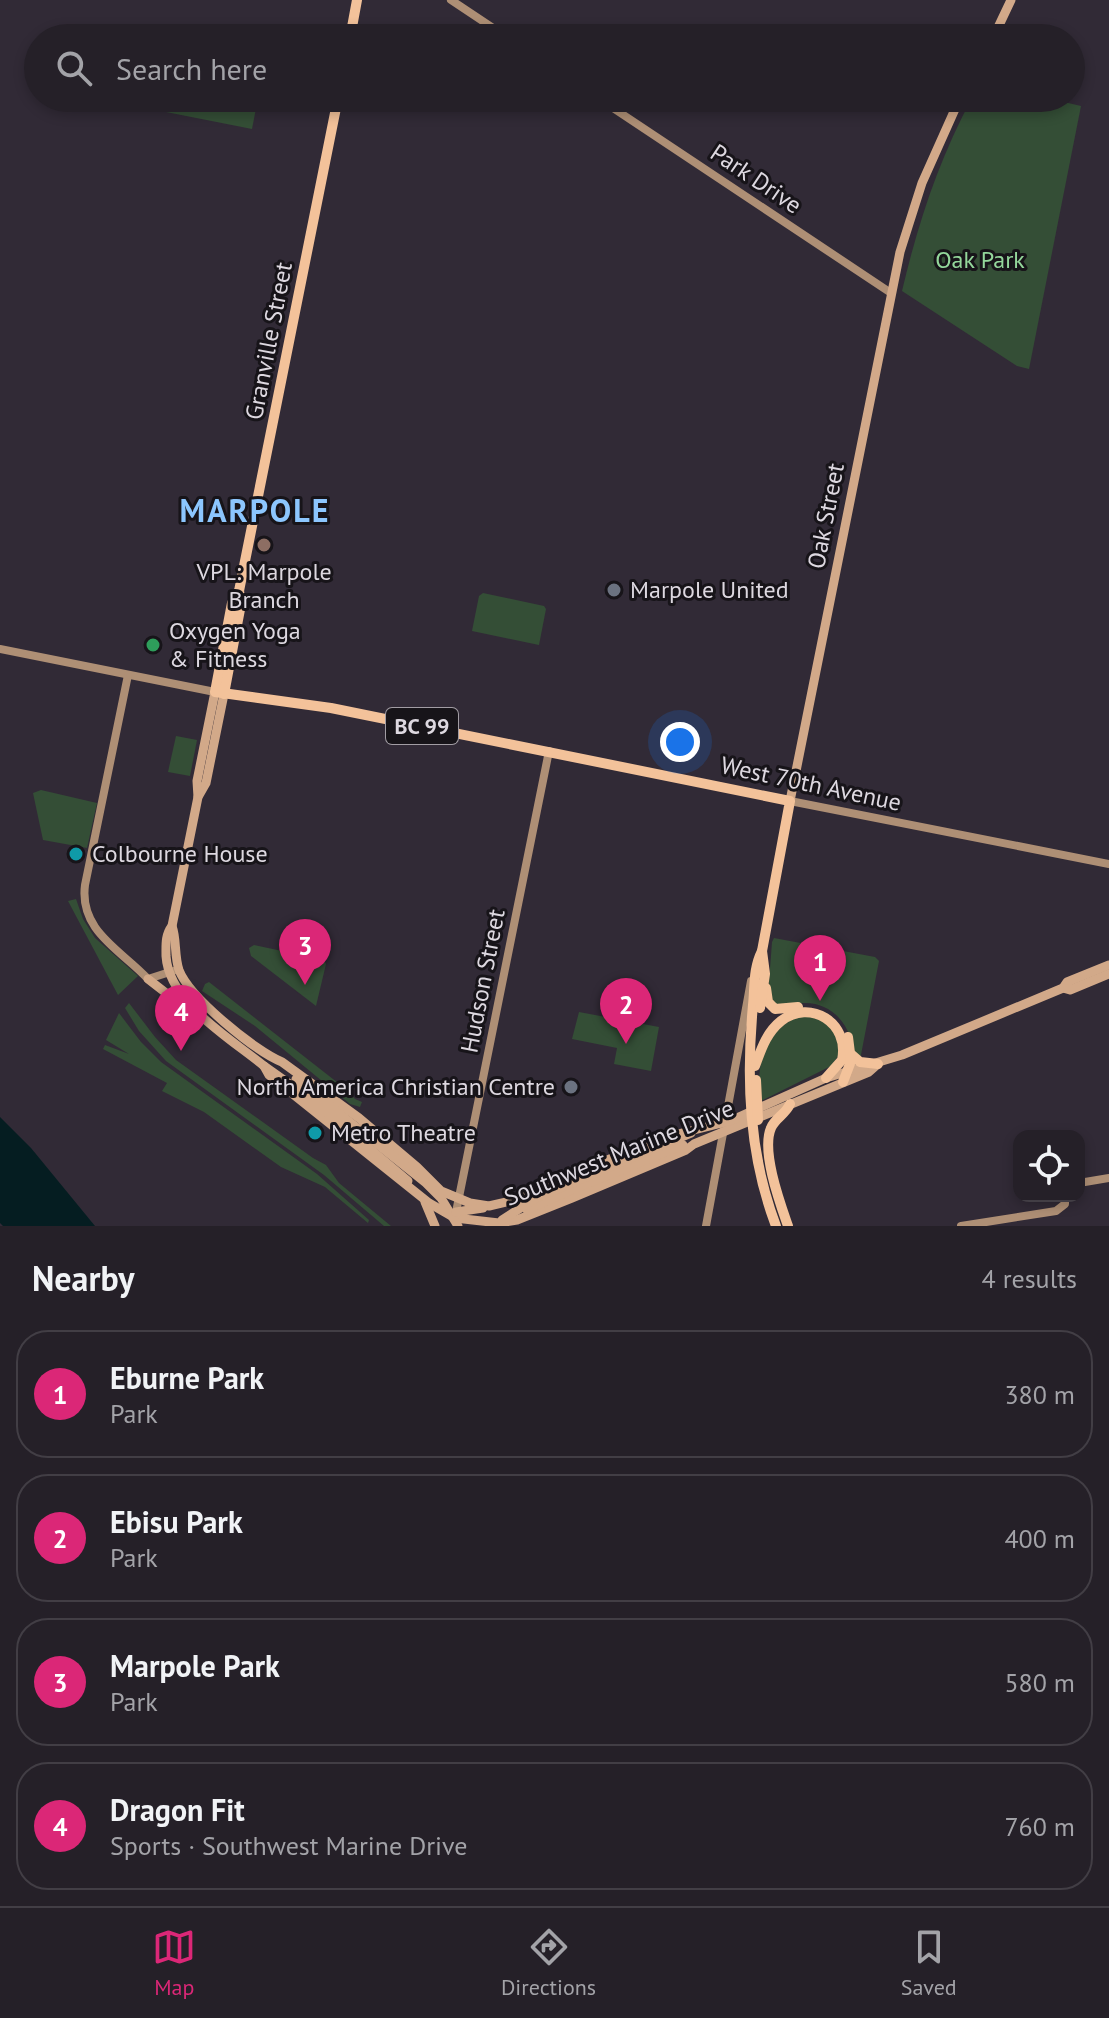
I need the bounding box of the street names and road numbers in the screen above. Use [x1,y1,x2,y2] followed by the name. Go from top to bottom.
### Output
[705,137,808,220] street label: Park Drive
[238,260,299,422] street label: Granville Street
[800,461,851,571] street label: Oak Street
[386,708,458,744] road number: BC 99
[718,749,904,818] street label: West 70th Avenue
[453,906,512,1055] street label: Hudson Street
[499,1092,738,1213] street label: Southwest Marine Drive

